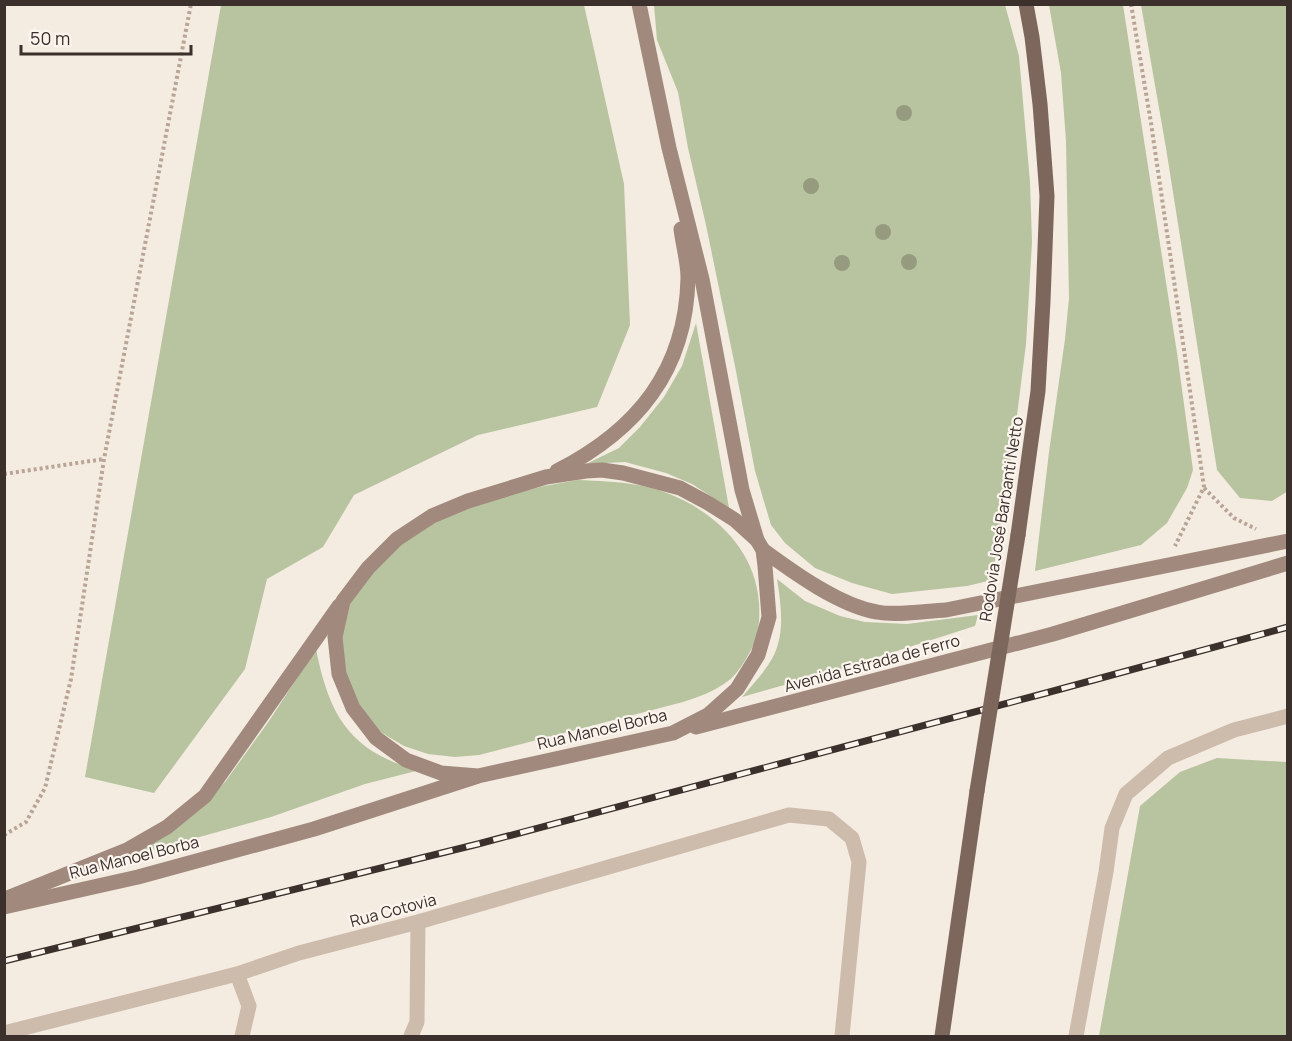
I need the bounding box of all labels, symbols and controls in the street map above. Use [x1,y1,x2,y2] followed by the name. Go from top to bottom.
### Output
[21,18,190,56] scale bar
[30,26,70,50] text: 50 m
[974,415,1028,623] street label: Rodovia José Barbanti Netto
[782,629,962,697] street label: Avenida Estrada de Ferro
[535,703,669,755] street label: Rua Manoel Borba
[67,830,201,884] street label: Rua Manoel Borba
[347,888,439,932] street label: Rua Cotovia

